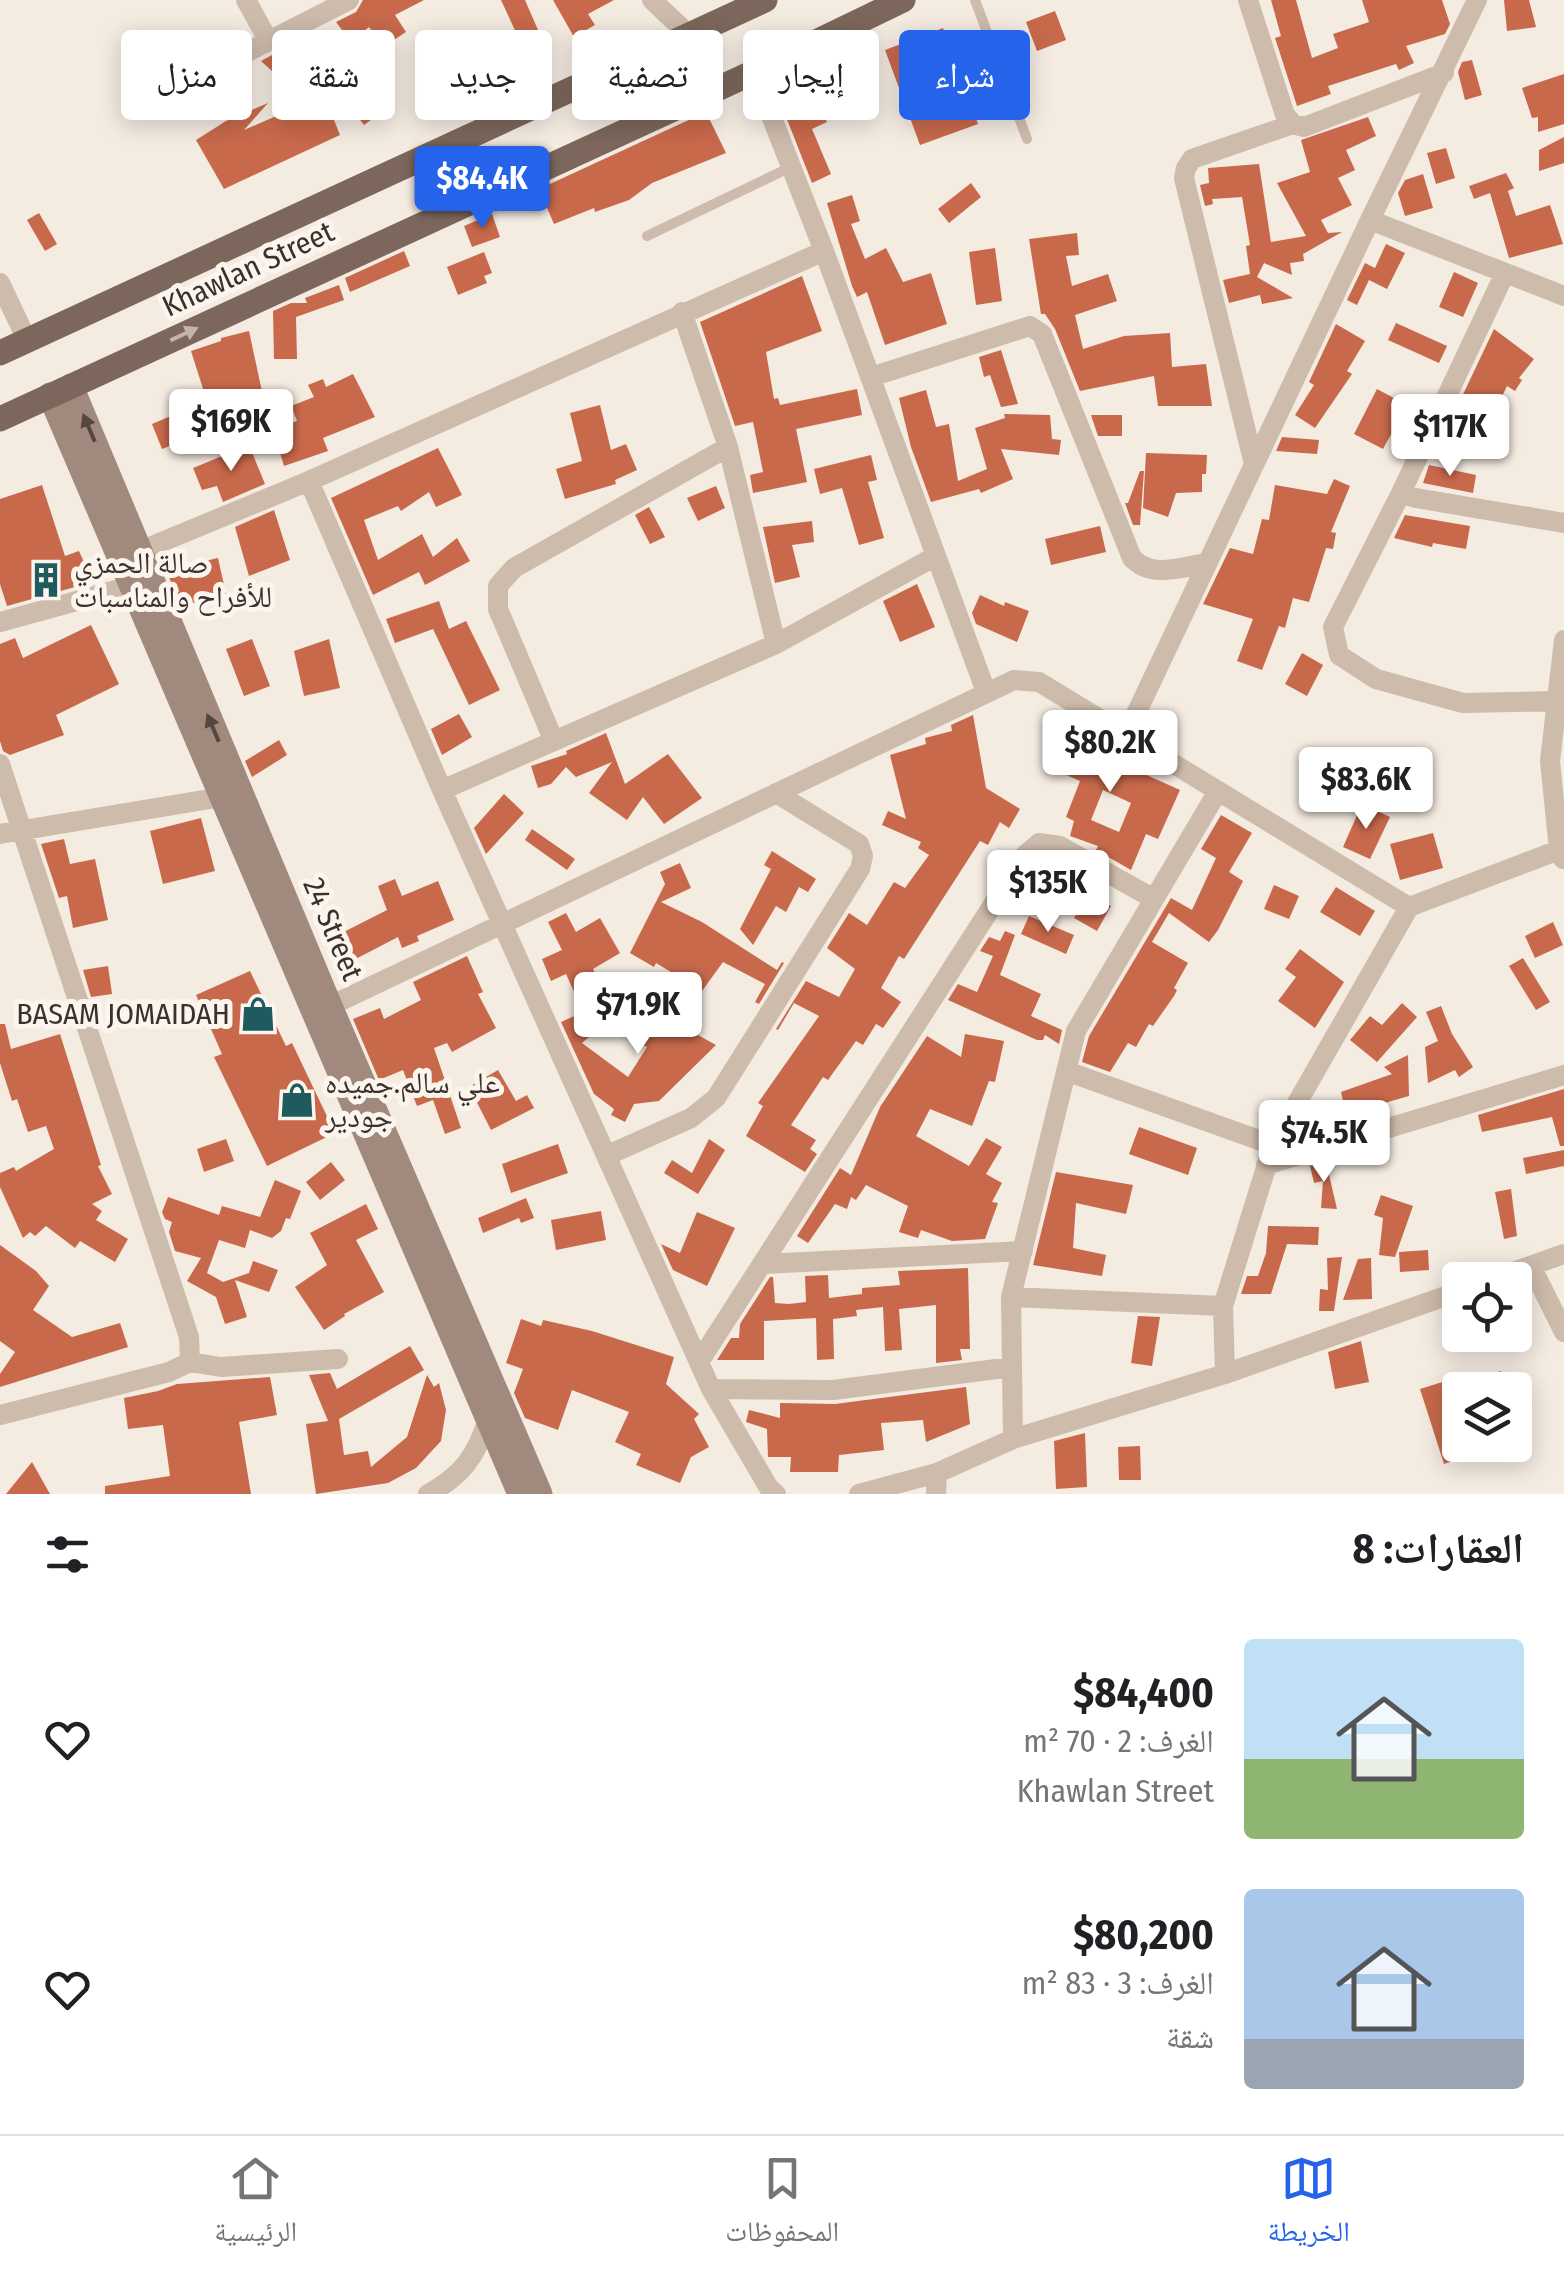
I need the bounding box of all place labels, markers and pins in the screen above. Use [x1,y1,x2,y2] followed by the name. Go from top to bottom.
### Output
[401,146,563,231] pin: $84.4K
[161,389,301,474] pin: $169K
[1380,394,1520,479] pin: $117K
[74,545,272,616] place label: صالة الحمزي للأفراح والمناسبات
[27,561,65,599] building icon: صالة الحمزي للأفراح والمناسبات
[1029,710,1191,795] pin: $80.2K
[1285,747,1447,832] pin: $83.6K
[978,850,1118,935] pin: $135K
[557,972,719,1057] pin: $71.9K
[239,995,277,1033] shop icon: BASAM JOMAIDAH
[16,996,230,1032] place label: BASAM JOMAIDAH
[324,1065,500,1135] place label: علي سالم.جميده جودير
[278,1081,316,1119] shop icon: علي سالم.جميده جودير
[1243,1100,1405,1185] pin: $74.5K

